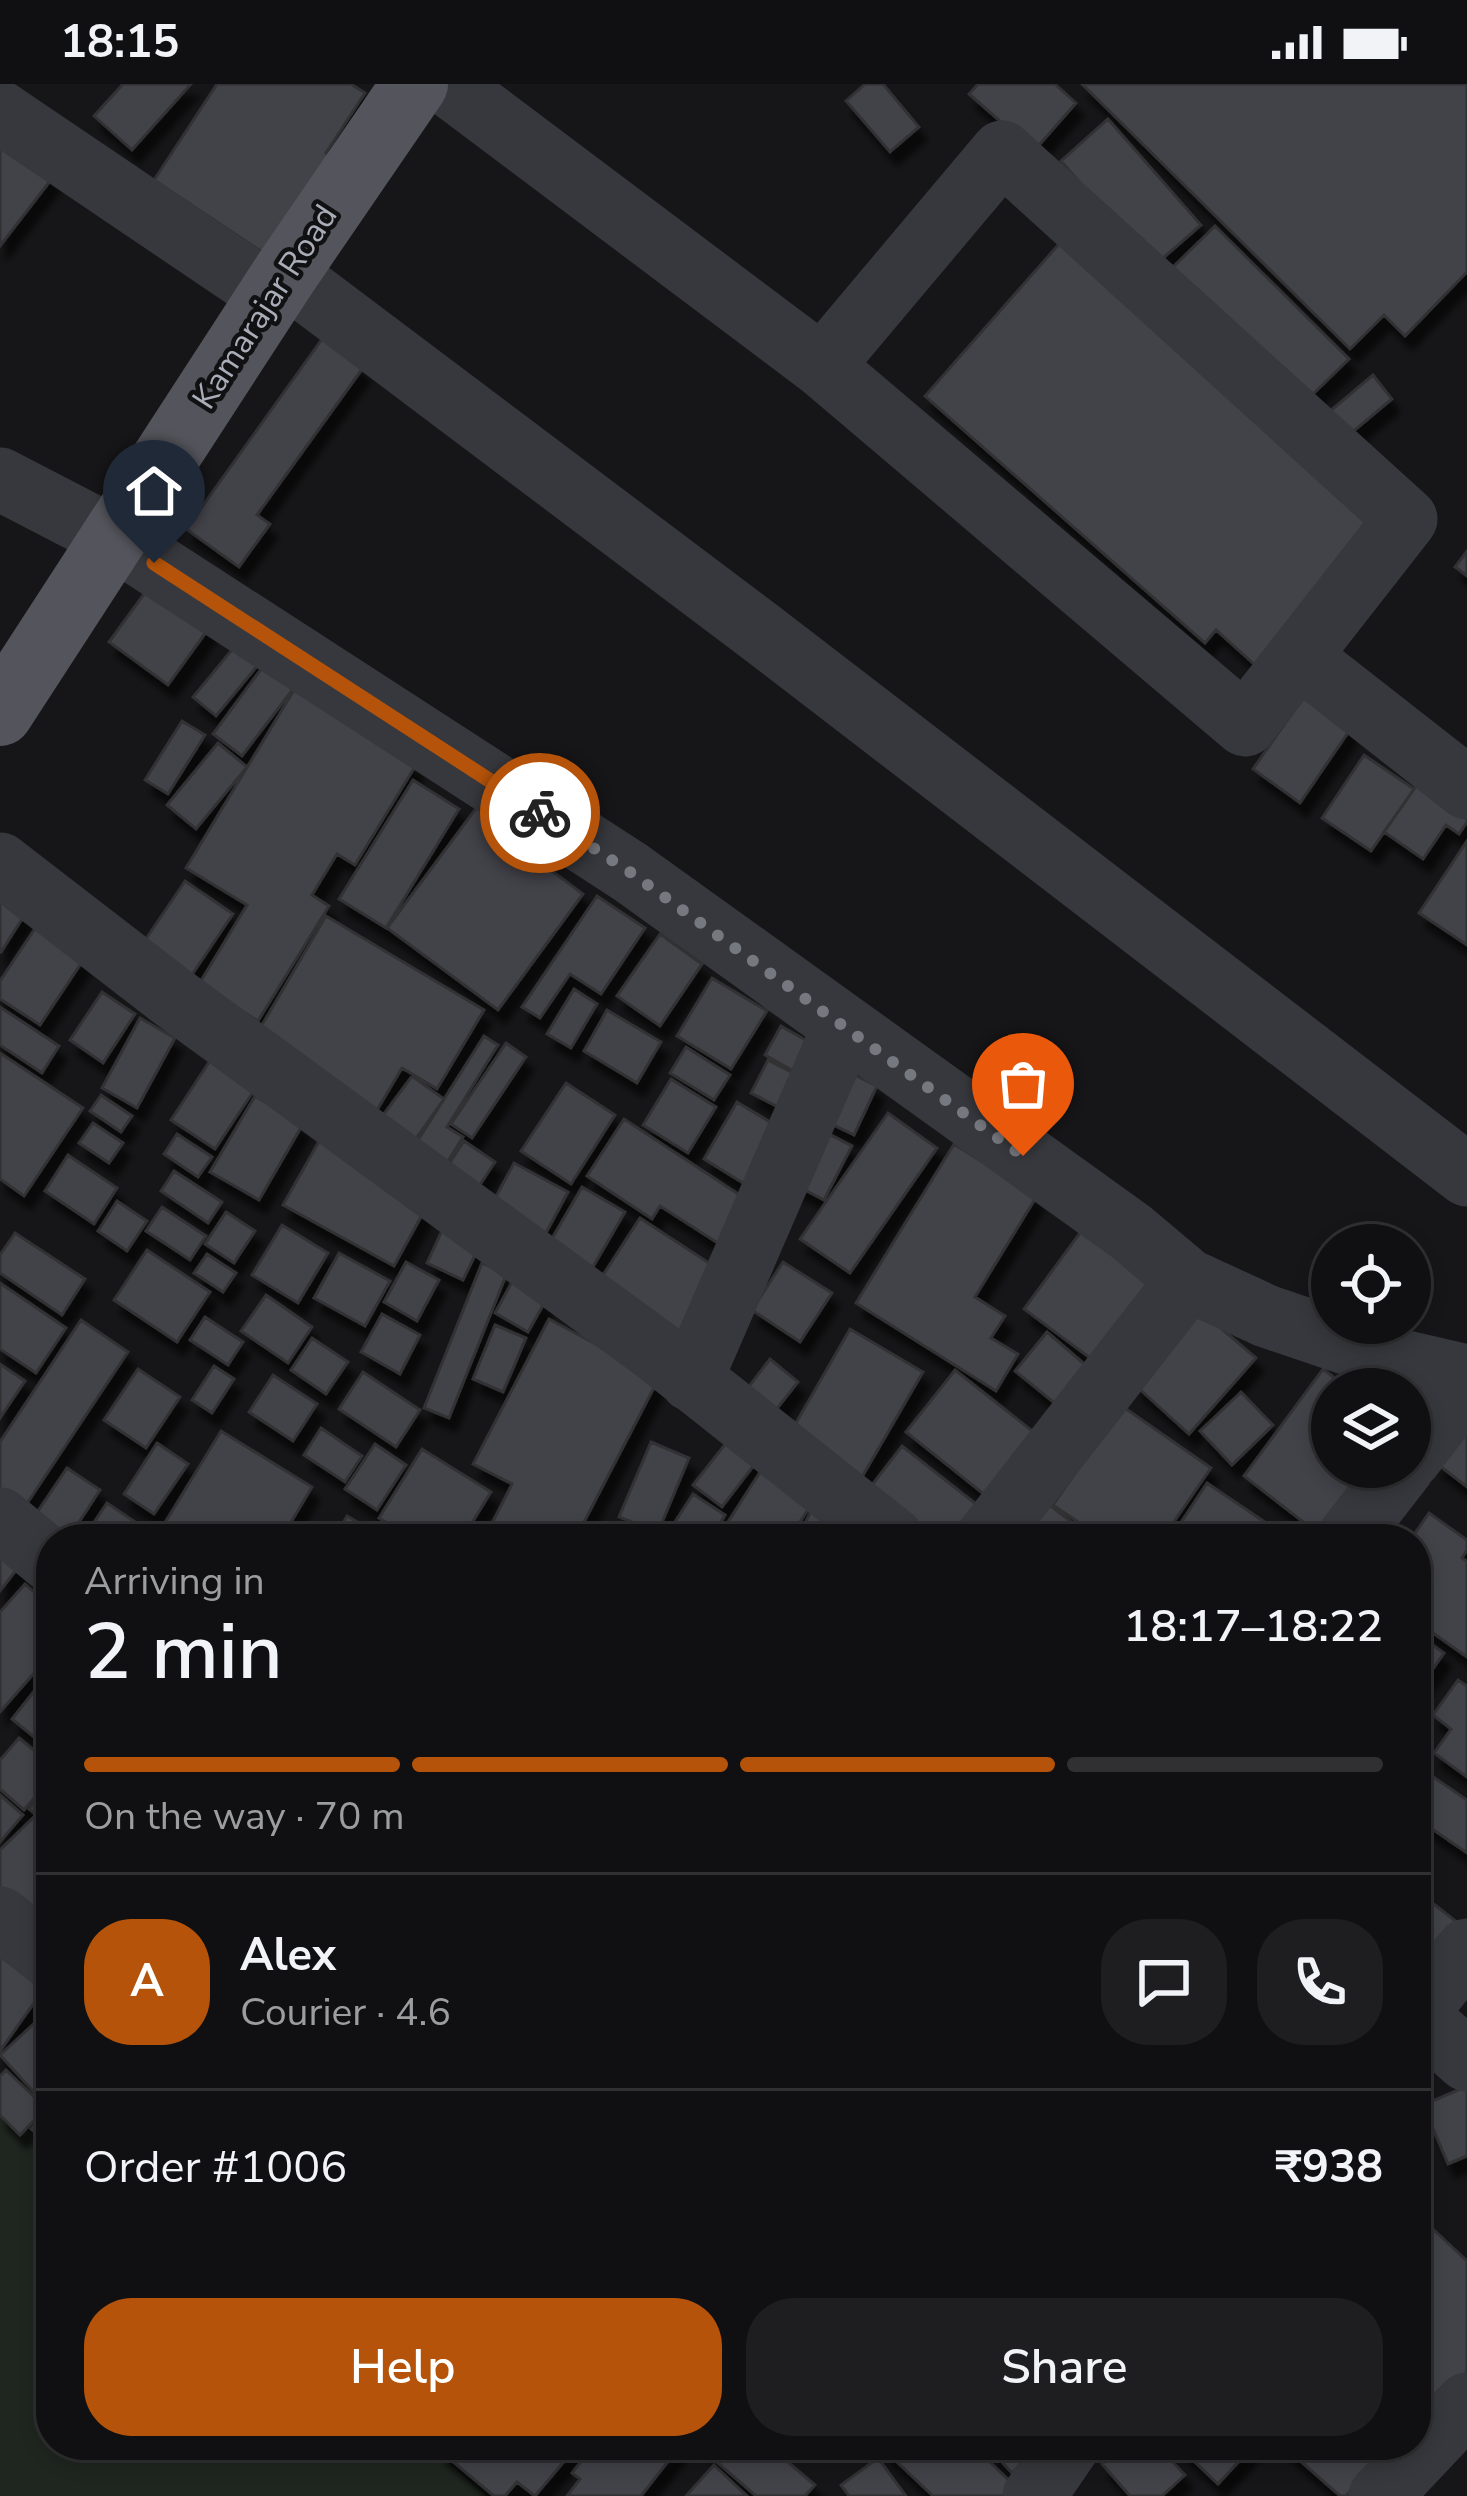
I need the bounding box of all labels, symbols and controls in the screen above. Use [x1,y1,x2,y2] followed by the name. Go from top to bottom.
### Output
[60,12,179,73] text: 18:15
[182,196,348,418] street label: Kamarajar Road
[103,440,205,563] pin
[121,458,187,524] icon: home
[480,753,600,873] courier
[507,780,573,846] icon: bike
[972,1033,1074,1156] pin
[990,1051,1056,1117] icon: bag
[1311,1224,1431,1488] map controls
[1311,1224,1431,1344] button: locate
[1311,1368,1431,1488] button: layers
[84,1555,265,1608] text: Arriving in
[1123,1596,1383,1657] text: 18:17–18:22
[84,1599,283,1706] text: 2 min
[84,1790,405,1843] text: On the way · 70 m
[1101,1919,1227,2045] button: chat
[1257,1919,1383,2045] button: phone
[240,1925,336,1986] text: Alex
[130,1951,164,2012] text: A
[240,1986,451,2039] text: Courier · 4.6
[84,2137,347,2198] text: Order #1006
[1275,2137,1383,2198] text: ₹938
[84,2298,722,2436] button: Help
[746,2298,1383,2436] button: Share

